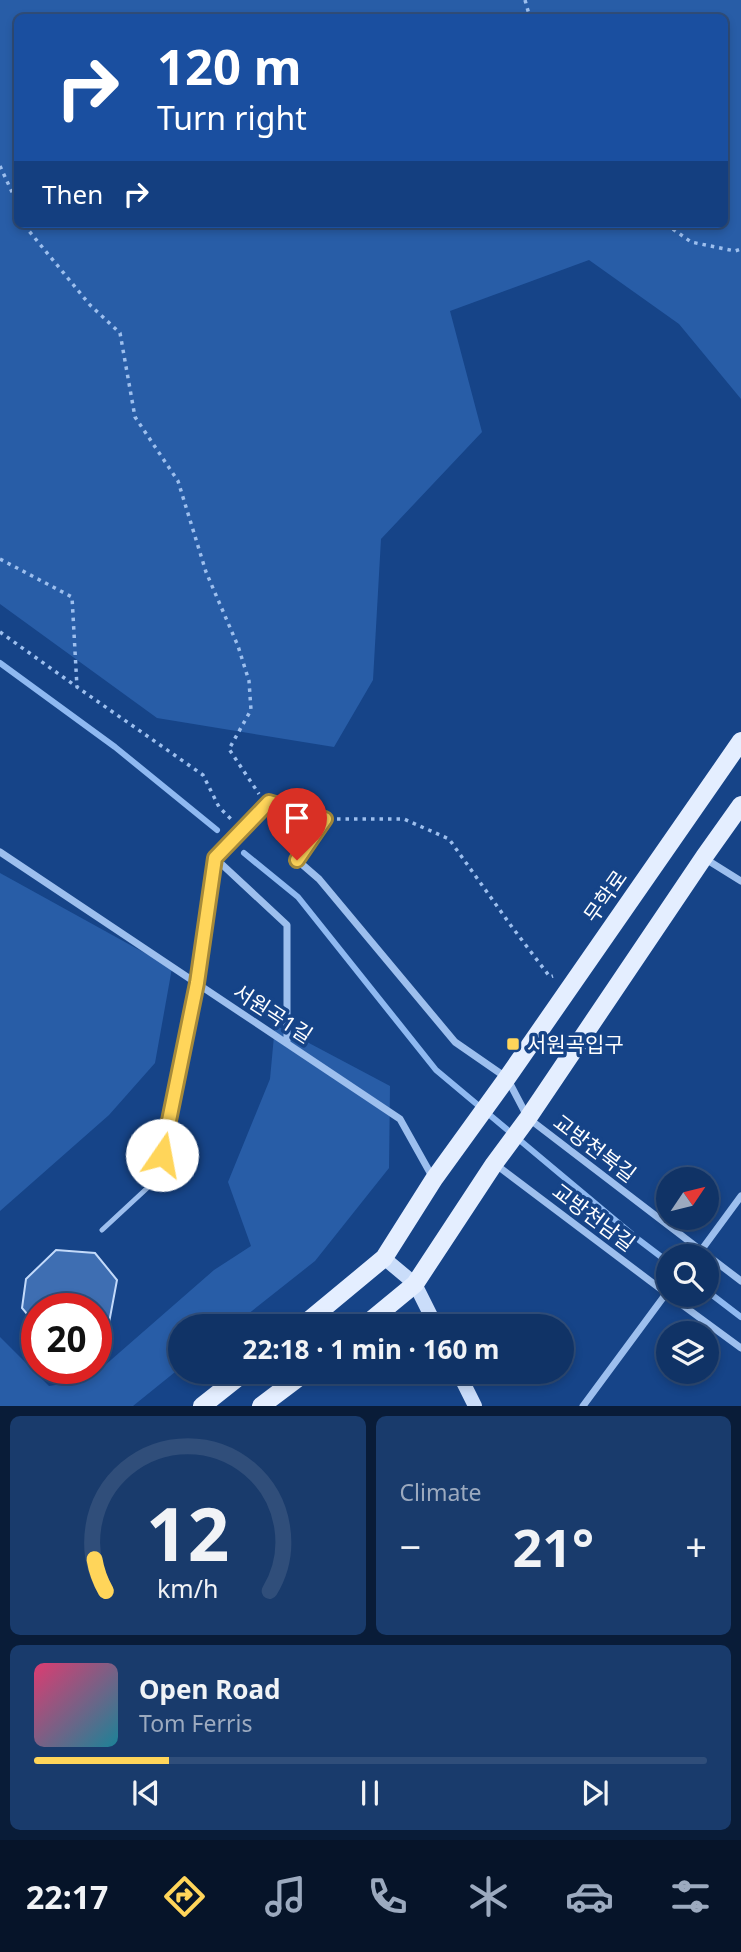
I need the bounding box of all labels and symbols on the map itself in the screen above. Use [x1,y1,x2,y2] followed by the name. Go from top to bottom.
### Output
[267,788,327,860] pin
[577,864,633,928] street label: 무학로
[228,977,318,1049] street label: 서원곡1길
[527,1030,624,1058] place label: 서원곡입구
[505,1036,521,1052] marker: 서원곡입구
[548,1108,642,1188] street label: 교방천북길
[125,1118,199,1192] position arrow
[656,1167,719,1230] north arrow
[547,1177,641,1257] street label: 교방천남길
[21,1293,112,1384] speed limit sign: 20

